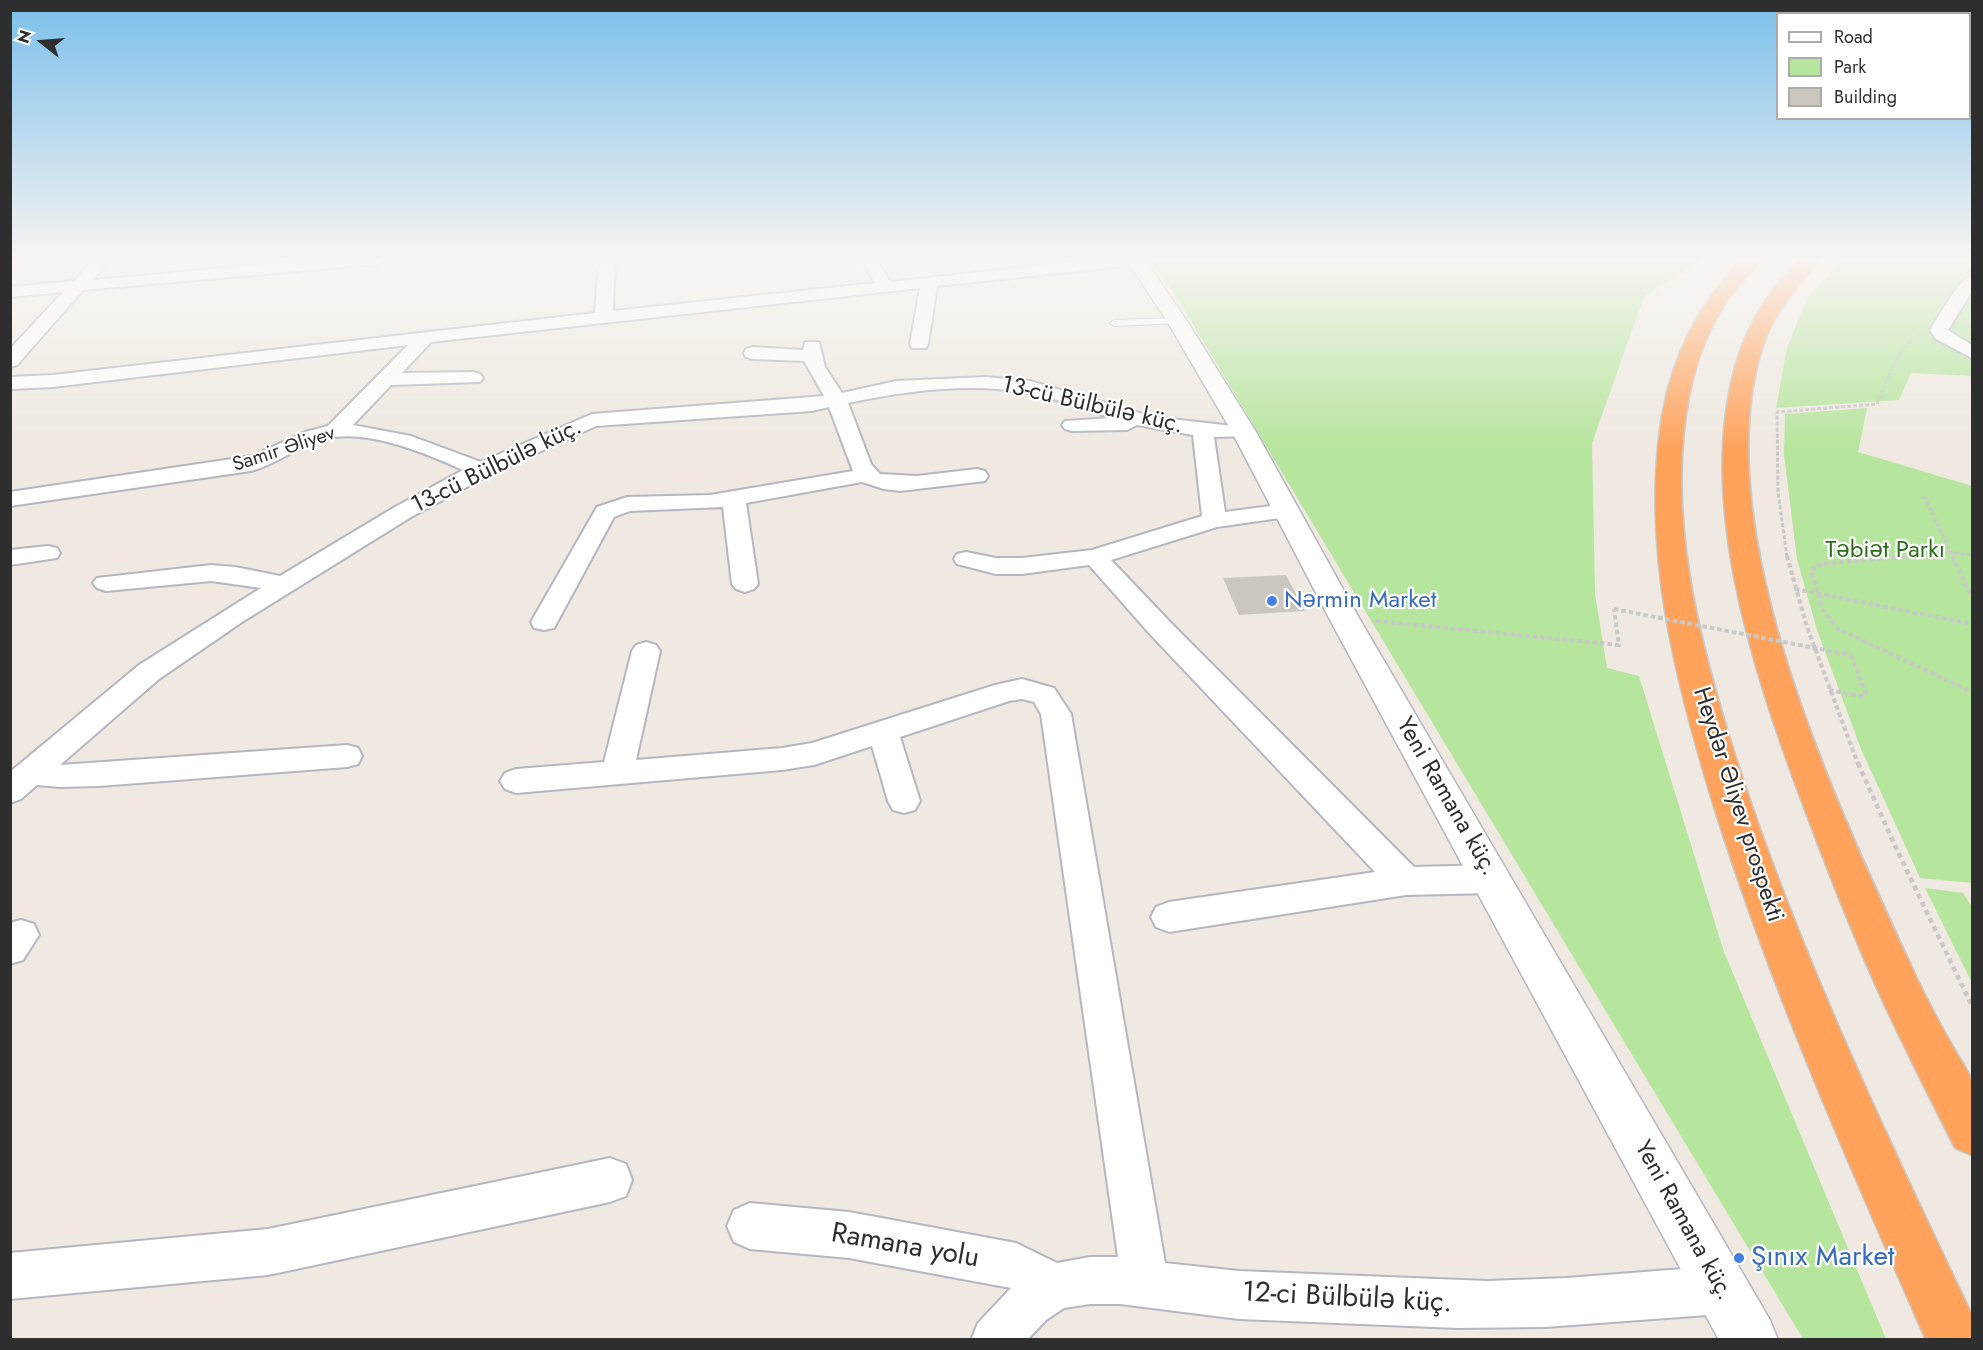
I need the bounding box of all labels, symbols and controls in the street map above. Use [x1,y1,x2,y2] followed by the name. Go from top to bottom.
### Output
[12,12,72,72] north arrow
[1776,12,1971,120] legend
[1834,24,1873,50] text: Road
[11,27,37,46] text: N
[1834,54,1866,80] text: Park
[1834,84,1897,110] text: Building
[998,371,1186,441] street label: 13-cü Bülbülə küç.
[407,413,587,521] street label: 13-cü Bülbülə küç.
[230,422,338,478] street label: Samir Əliyev
[1825,537,1945,565] park label: Təbiət Parkı
[1284,587,1436,615] place label: Nərmin Market
[1265,594,1279,608] marker: Nərmin Market
[1685,684,1789,926] street label: Heydər Əliyev prospekti
[1389,713,1503,881] street label: Yeni Ramana küç.
[1627,1136,1739,1306] street label: Yeni Ramana küç.
[829,1217,981,1277] street label: Ramana yolu
[1751,1241,1895,1275] place label: Şınıx Market
[1732,1251,1746,1265] marker: Şınıx Market
[1241,1277,1453,1321] street label: 12-ci Bülbülə küç.

